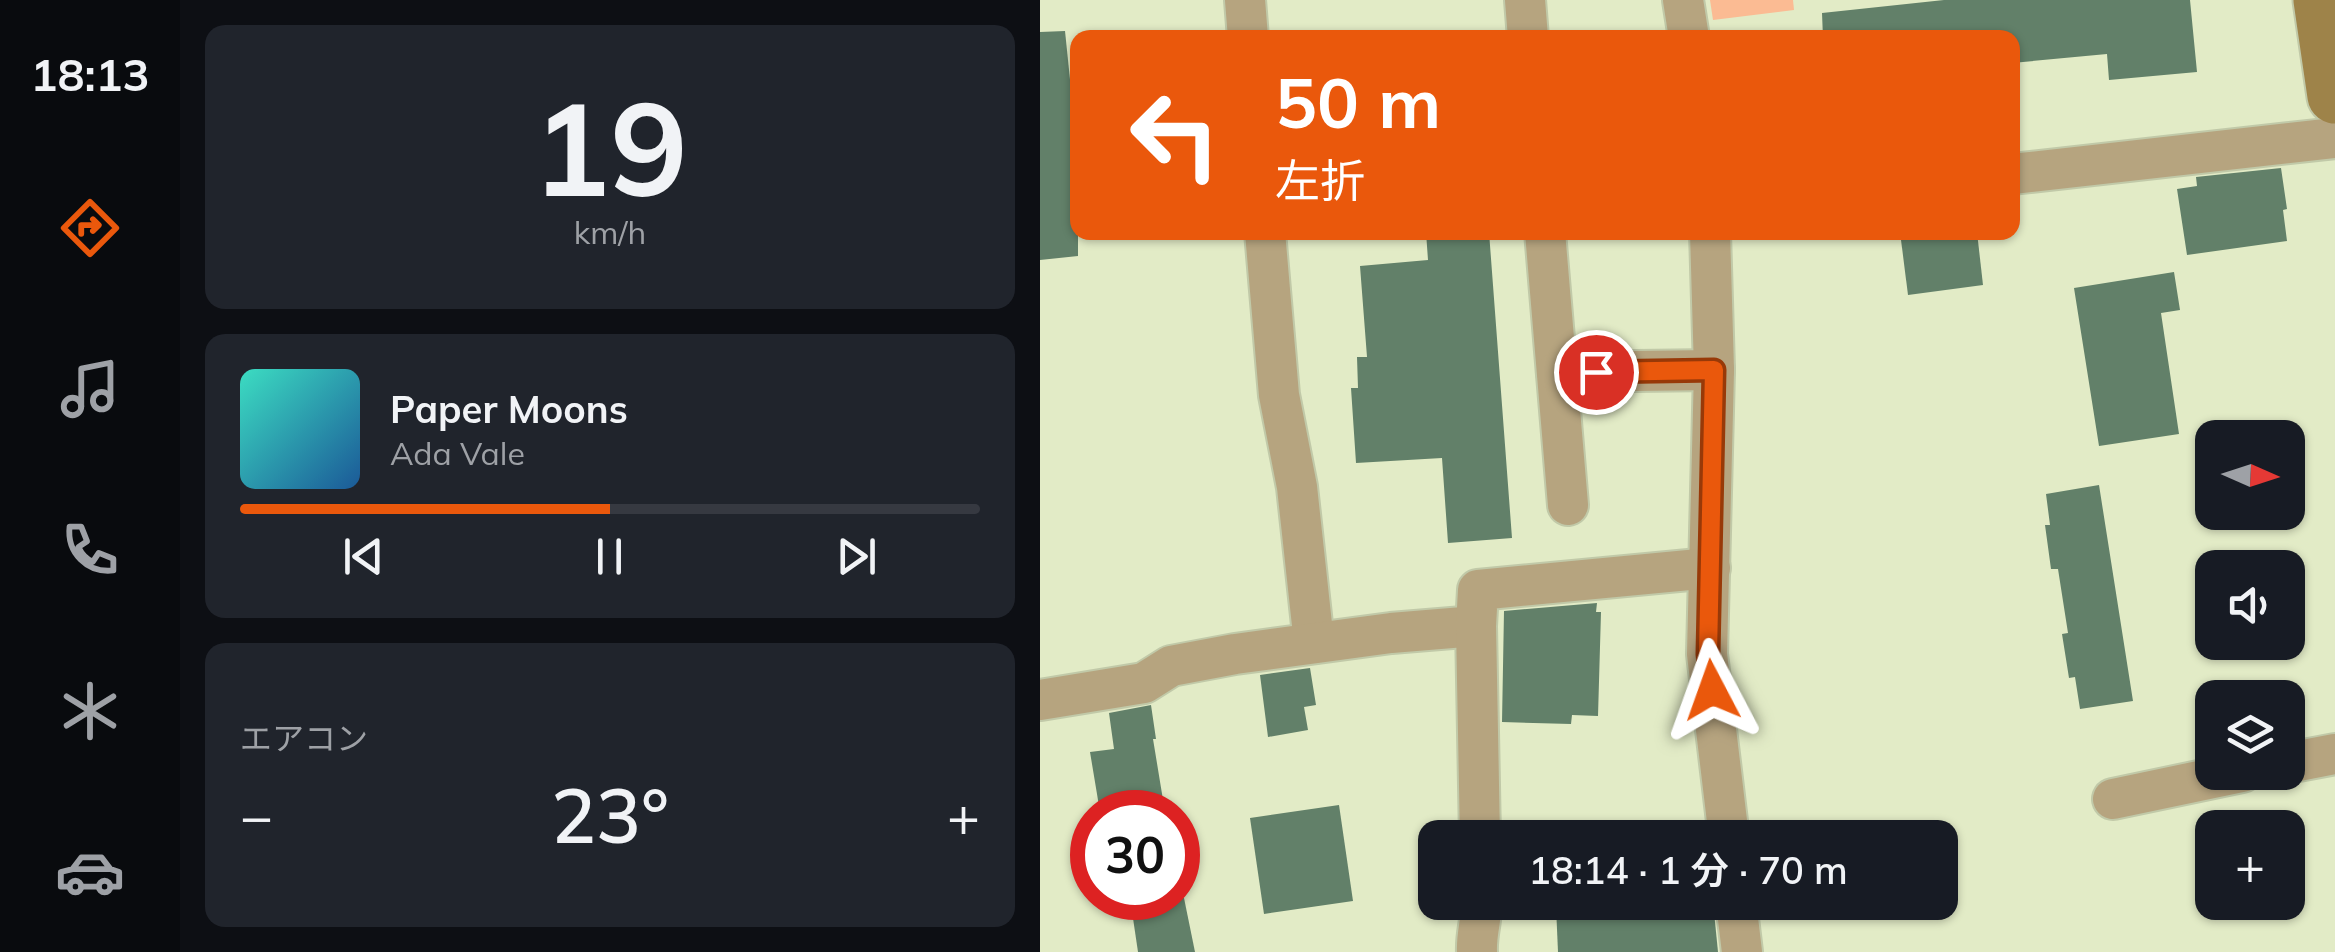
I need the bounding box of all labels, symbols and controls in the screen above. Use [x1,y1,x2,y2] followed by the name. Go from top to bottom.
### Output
[30,46,150,102] text: 18:13
[1275,58,1441,146] text: 50 m
[532,65,688,229] text: 19
[1110,70,1240,200] icon: left
[1275,152,1365,208] text: 左折
[55,193,125,263] icon: directions
[574,212,646,252] text: km/h
[1554,330,1639,415] pin
[1569,345,1624,400] icon: arrive
[55,354,125,424] icon: music
[390,385,628,433] text: Paper Moons
[2195,420,2305,530] north arrow
[2195,420,2305,920] map controls
[390,433,525,473] text: Ada Vale
[55,515,125,585] icon: phone
[336,529,391,584] icon: previous
[582,529,637,584] icon: pause
[829,529,884,584] icon: next
[2195,550,2305,660] button: sound
[1660,638,1764,742] position arrow
[55,676,125,746] icon: climate
[2195,680,2305,790] button: layers
[240,718,368,758] text: エアコン
[551,768,669,862] text: 23°
[240,781,273,850] text: −
[947,781,980,850] text: +
[1070,790,1200,920] speed limit sign: 30
[2195,810,2305,920] button: +
[55,837,125,907] icon: car
[1528,846,1848,894] text: 18:14 · 1 分 · 70 m

